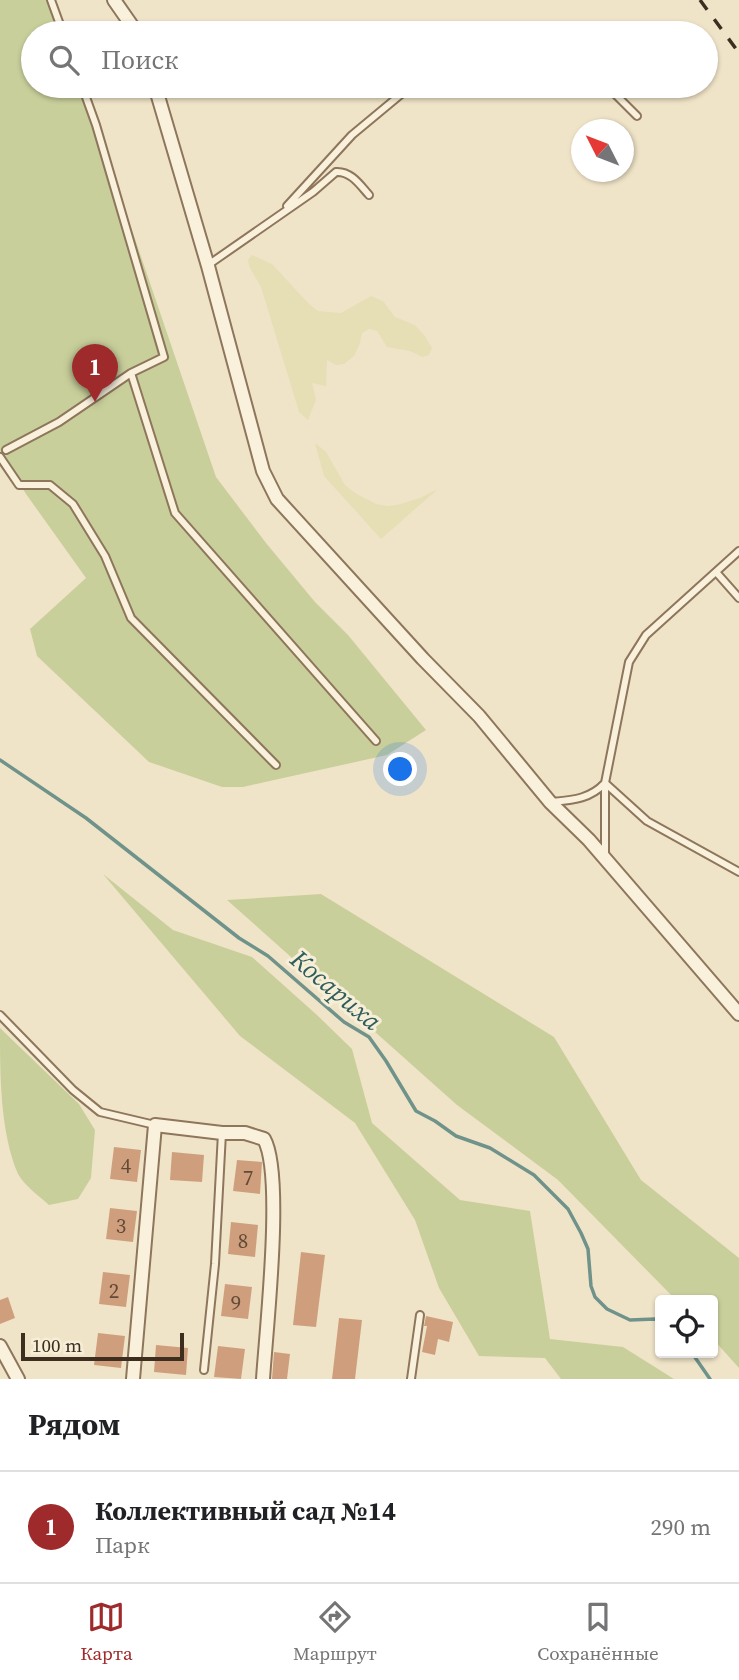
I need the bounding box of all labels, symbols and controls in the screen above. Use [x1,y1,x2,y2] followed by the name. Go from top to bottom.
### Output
[21,21,718,98] search box
[45,41,83,79] icon: search
[101,42,178,78] text: Поиск
[571,119,634,182] north arrow
[72,344,118,402] pin: 1
[383,752,417,786] your location
[282,941,389,1039] water label: Косариха
[121,1151,132,1180] house number: 4
[243,1163,253,1192] house number: 7
[116,1211,126,1240] house number: 3
[238,1226,248,1255] house number: 8
[109,1276,119,1305] house number: 2
[231,1288,241,1317] house number: 9
[655,1295,718,1358] map controls
[655,1295,718,1358] button: locate
[21,1330,184,1362] scale bar
[32,1332,82,1358] text: 100 m
[28,1404,120,1445] text: Рядом
[95,1493,396,1529] text: Коллективный сад №14
[45,1511,57,1543] text: 1
[650,1511,711,1543] text: 290 m
[95,1529,150,1561] text: Парк
[80,1598,133,1666] tab: Карта
[293,1598,377,1666] tab: Маршрут
[537,1598,659,1666] tab: Сохранённые

